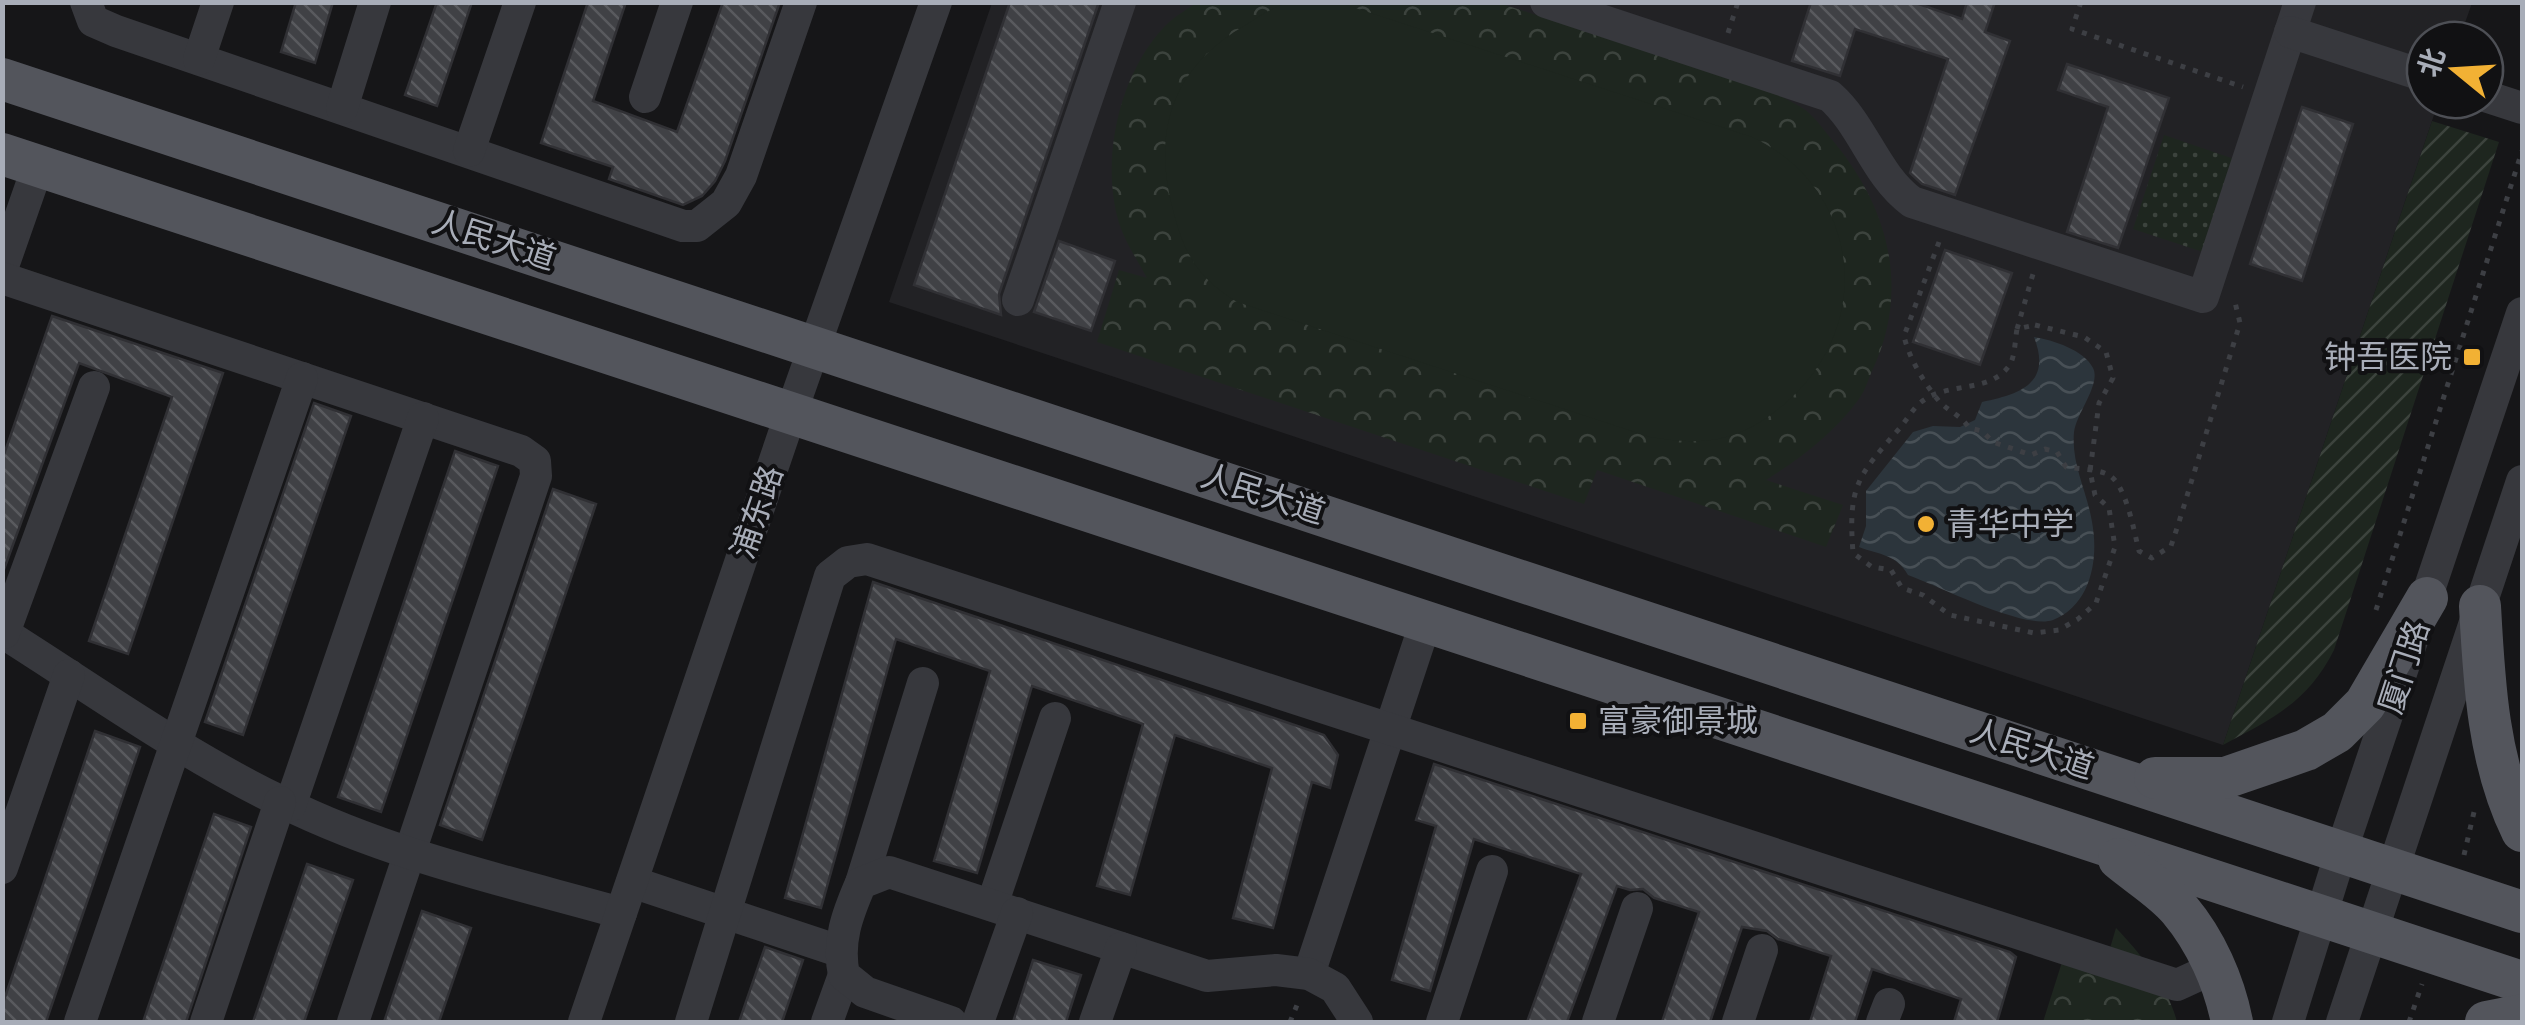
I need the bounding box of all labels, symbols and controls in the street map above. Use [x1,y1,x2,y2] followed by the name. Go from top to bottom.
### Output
[2405,20,2505,120] north arrow
[2411,44,2452,81] text: 北
[427,201,561,278] street label: 人民大道
[2324,337,2452,376] place label: 钟吾医院
[2461,346,2483,368] marker: 钟吾医院
[1196,455,1330,532] street label: 人民大道
[722,460,791,564] street label: 浦东路
[1946,504,2074,543] place label: 青华中学
[1915,513,1937,535] marker: 青华中学
[2370,615,2437,719] street label: 厦门路
[1598,701,1758,740] place label: 富豪御景城
[1567,710,1589,732] marker: 富豪御景城
[1965,710,2099,787] street label: 人民大道

